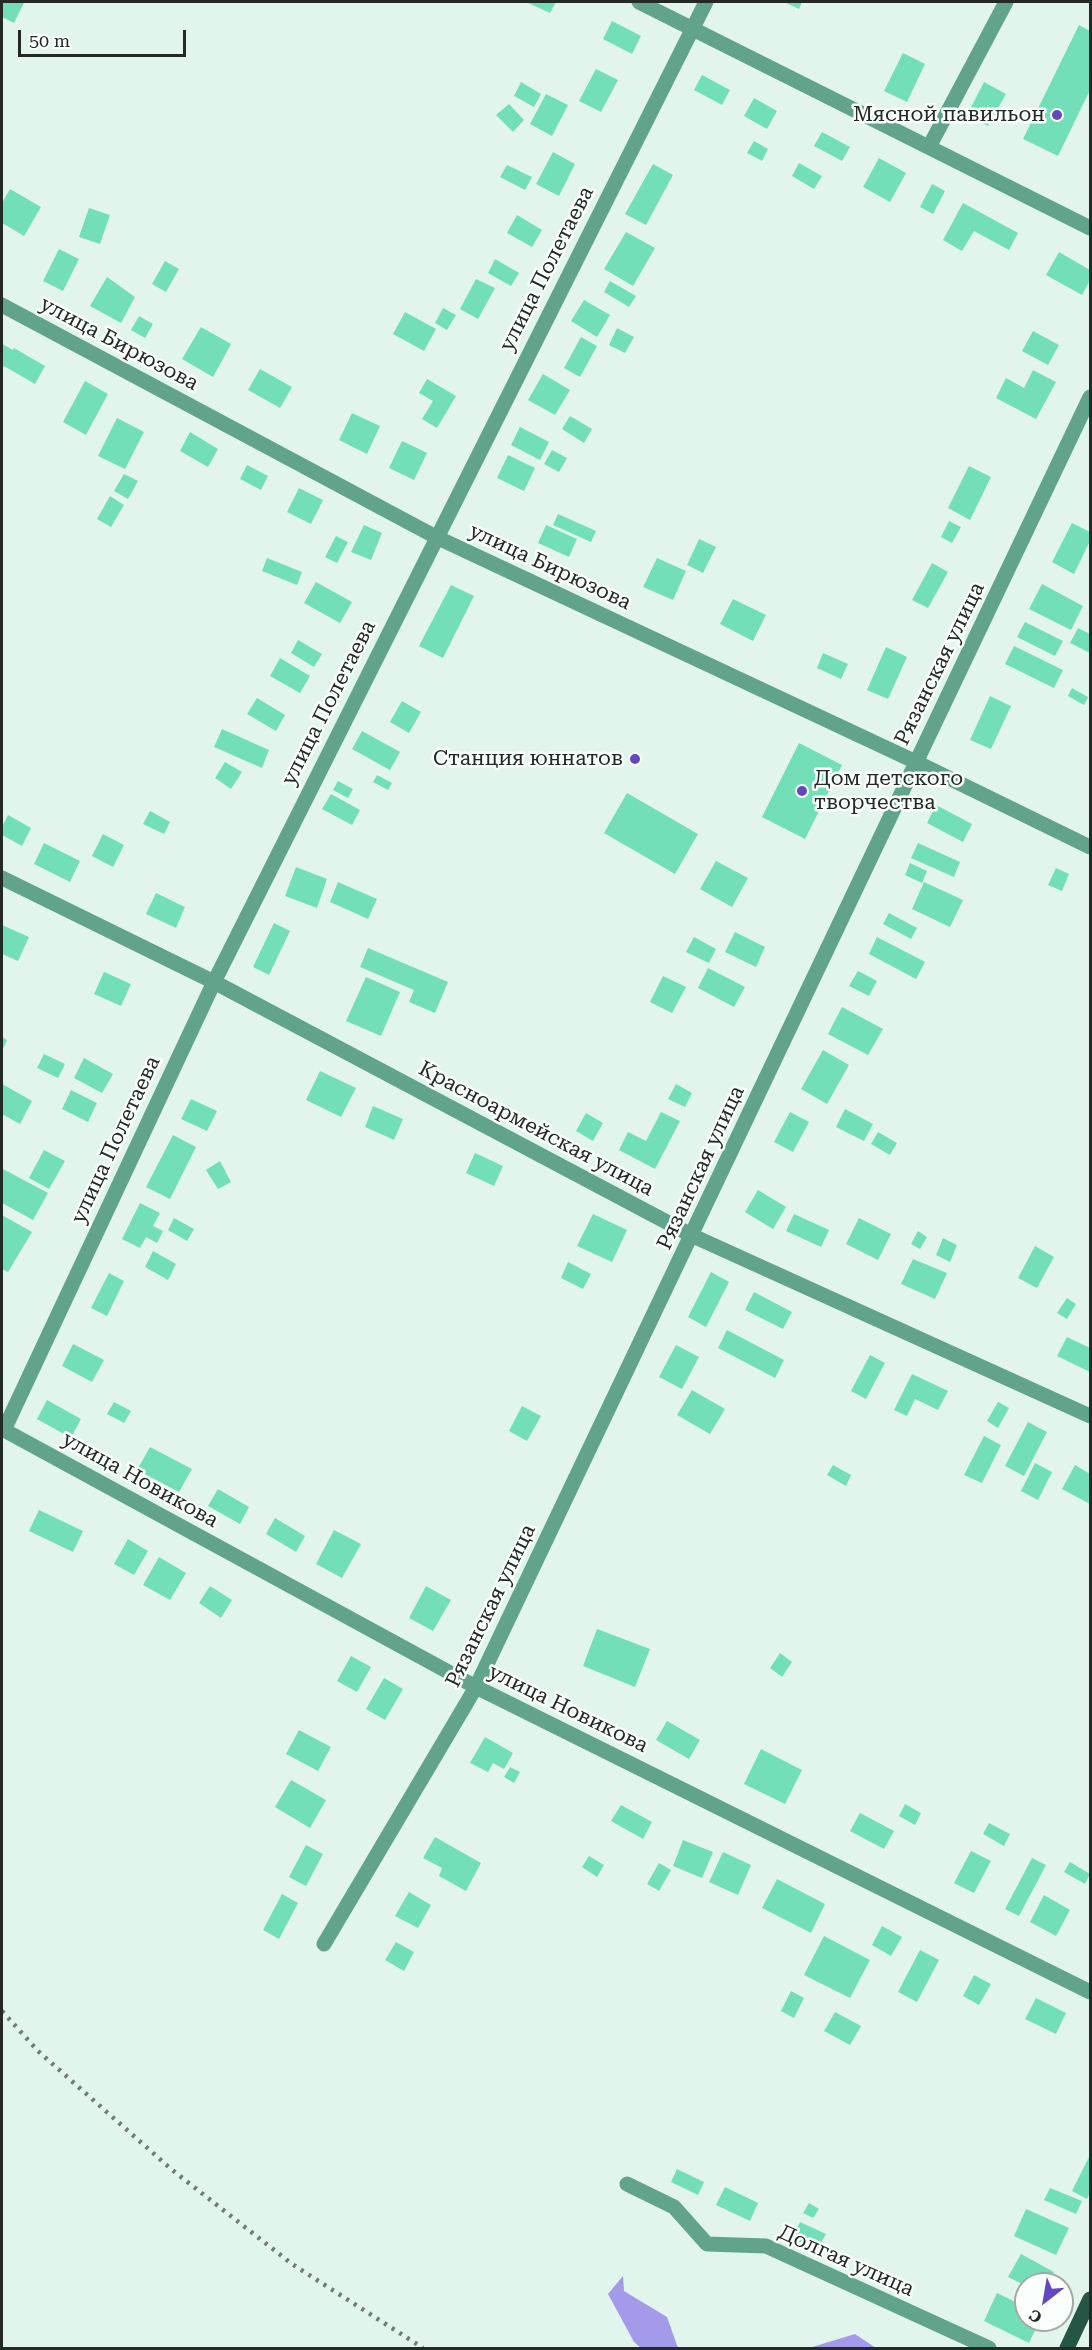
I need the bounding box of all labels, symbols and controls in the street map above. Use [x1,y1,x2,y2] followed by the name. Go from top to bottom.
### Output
[21,18,189,56] scale bar
[29,30,70,51] text: 50 m
[853,102,1045,128] place label: Мясной павильон
[1050,108,1064,122] marker: Мясной павильон
[495,182,599,356] street label: улица Полетаева
[35,292,203,396] street label: улица Бирюзова
[465,518,635,616] street label: улица Бирюзова
[890,578,990,750] street label: Рязанская улица
[277,616,381,790] street label: улица Полетаева
[433,746,623,772] place label: Станция юннатов
[628,752,642,766] marker: Станция юннатов
[814,766,963,816] place label: Дом детского творчества
[795,784,809,798] marker: Дом детского творчества
[66,1052,166,1228] street label: улица Полетаева
[414,1056,658,1202] street label: Красноармейская улица
[652,1082,750,1254] street label: Рязанская улица
[58,1427,222,1533] street label: улица Новикова
[441,1520,541,1692] street label: Рязанская улица
[484,1659,652,1759] street label: улица Новикова
[774,2220,918,2302] street label: Долгая улица
[1014,2272,1074,2332] north arrow
[1026,2305,1045,2327] text: С

